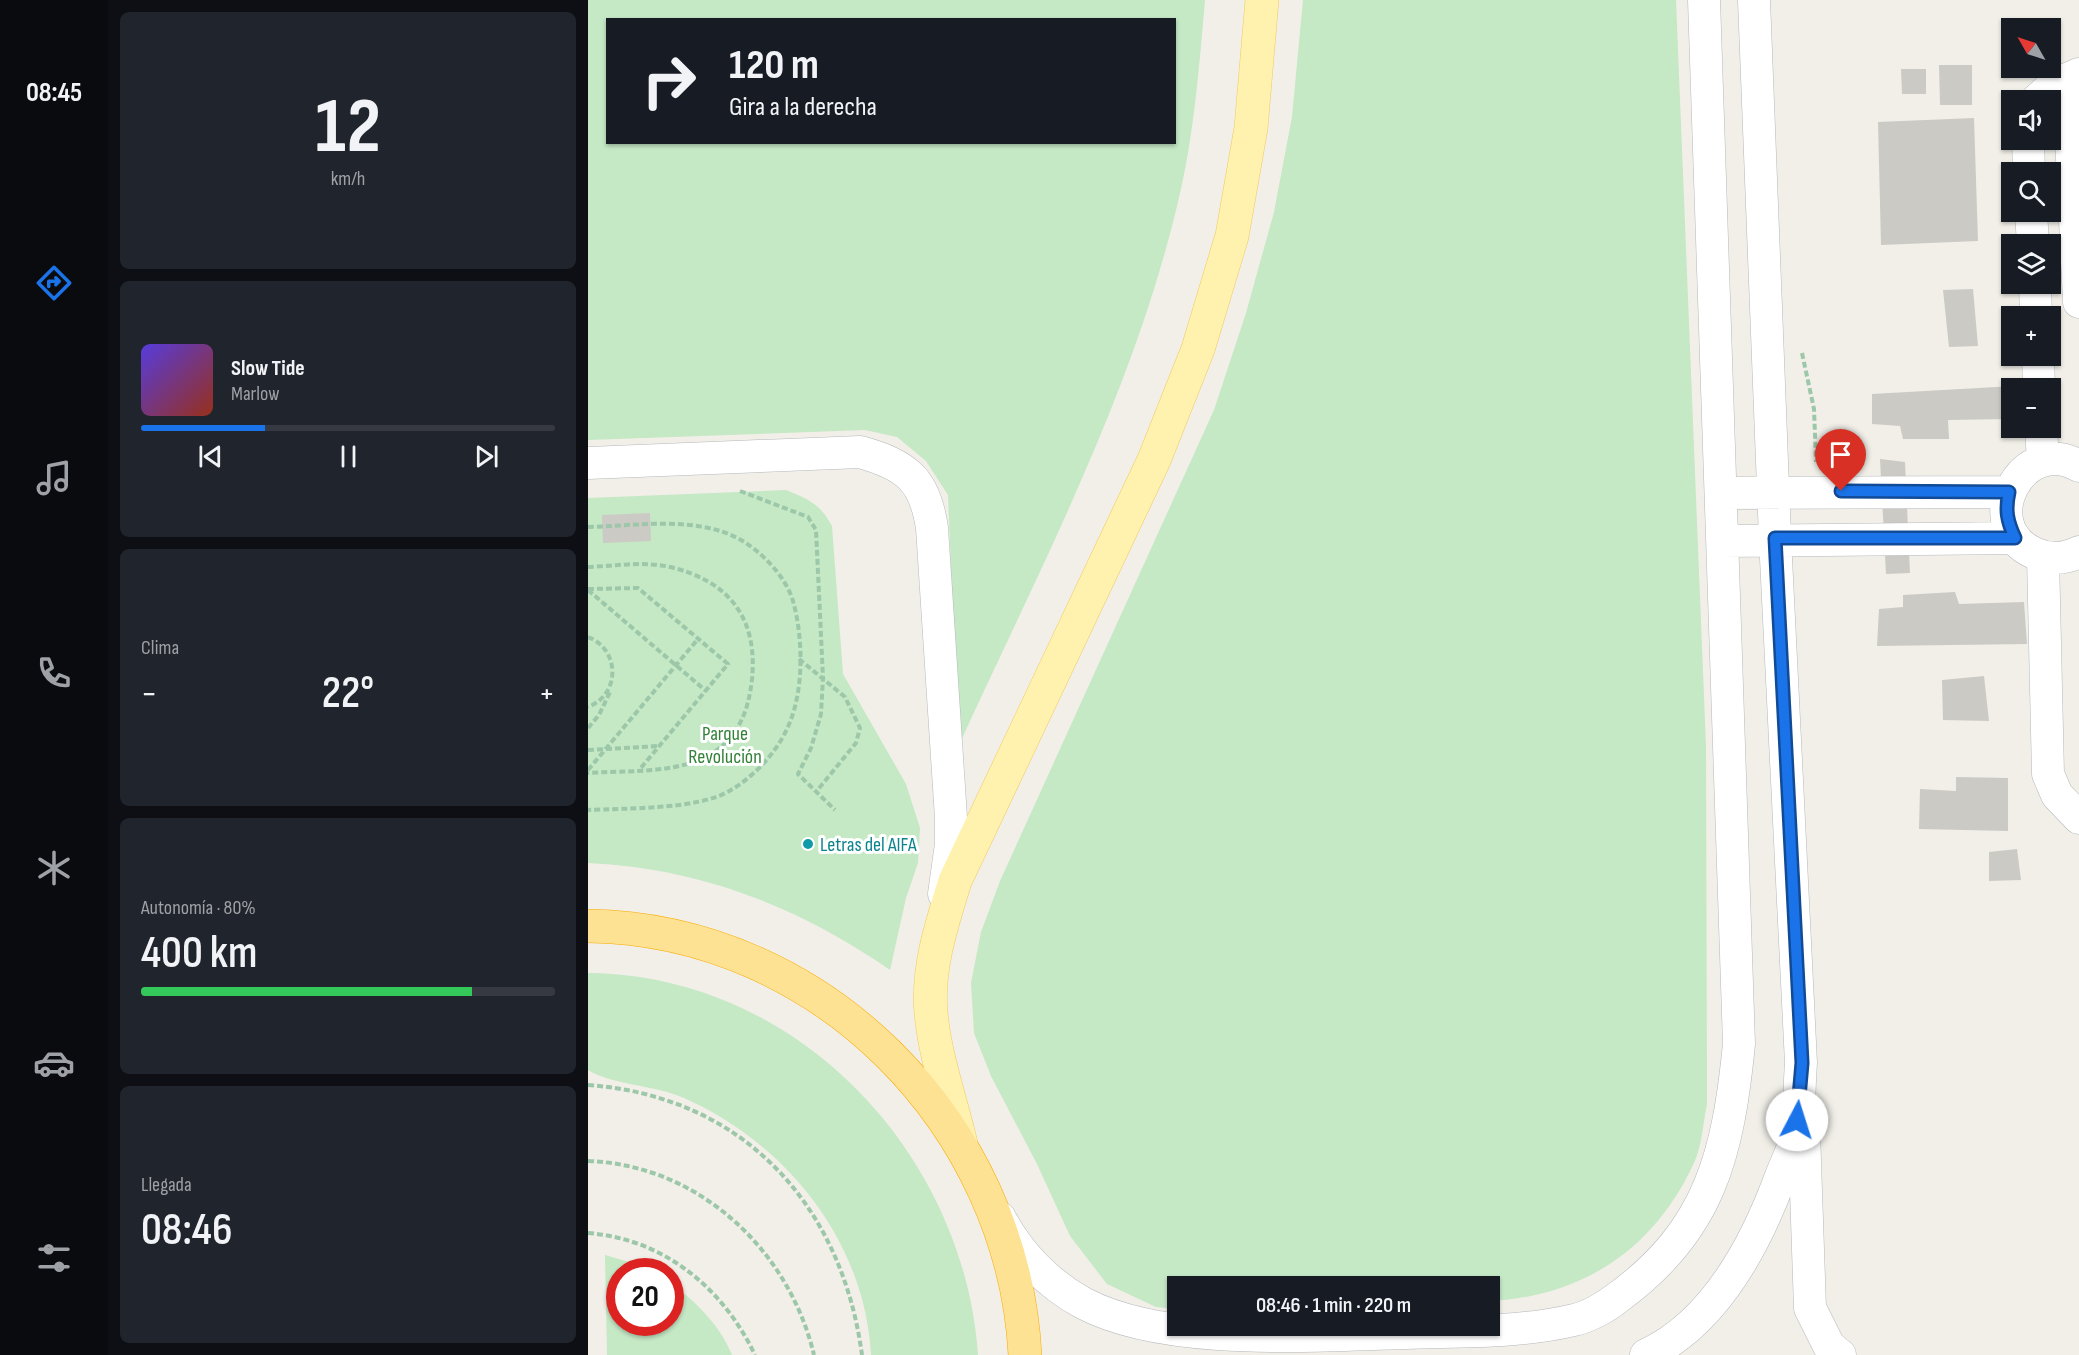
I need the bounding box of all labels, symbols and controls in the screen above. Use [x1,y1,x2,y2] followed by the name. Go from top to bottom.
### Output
[2001,18,2061,78] north arrow
[2001,18,2061,438] map controls
[729,40,819,91] text: 120 m
[630,42,708,120] icon: right
[26,77,82,109] text: 08:45
[315,81,381,174] text: 12
[2001,90,2061,150] button: sound
[729,91,877,123] text: Gira a la derecha
[2001,162,2061,222] button: search
[331,167,365,191] text: km/h
[2001,234,2061,294] button: layers
[33,262,75,304] icon: directions
[2001,306,2061,366] button: +
[231,355,305,382] text: Slow Tide
[2001,378,2061,438] button: −
[231,382,279,406] text: Marlow
[1815,429,1866,491] pin
[1824,438,1857,471] icon: arrive
[194,440,227,473] icon: previous
[332,440,365,473] icon: pause
[470,440,503,473] icon: next
[33,457,75,499] icon: music
[141,636,179,660] text: Clima
[33,652,75,694] icon: phone
[322,666,374,721] text: 22°
[141,674,157,714] text: −
[539,674,555,714] text: +
[688,722,762,769] park label: Parque Revolución
[820,833,917,857] place label: Letras del AIFA
[801,837,815,851] marker: Letras del AIFA
[33,847,75,889] icon: climate
[141,896,256,920] text: Autonomía · 80%
[141,926,257,981] text: 400 km
[33,1042,75,1084] icon: car
[1765,1088,1829,1152] position arrow
[141,1173,192,1197] text: Llegada
[141,1203,233,1258] text: 08:46
[33,1237,75,1279] icon: filters
[606,1258,684,1336] speed limit sign: 20
[1256,1292,1411,1319] text: 08:46 · 1 min · 220 m

